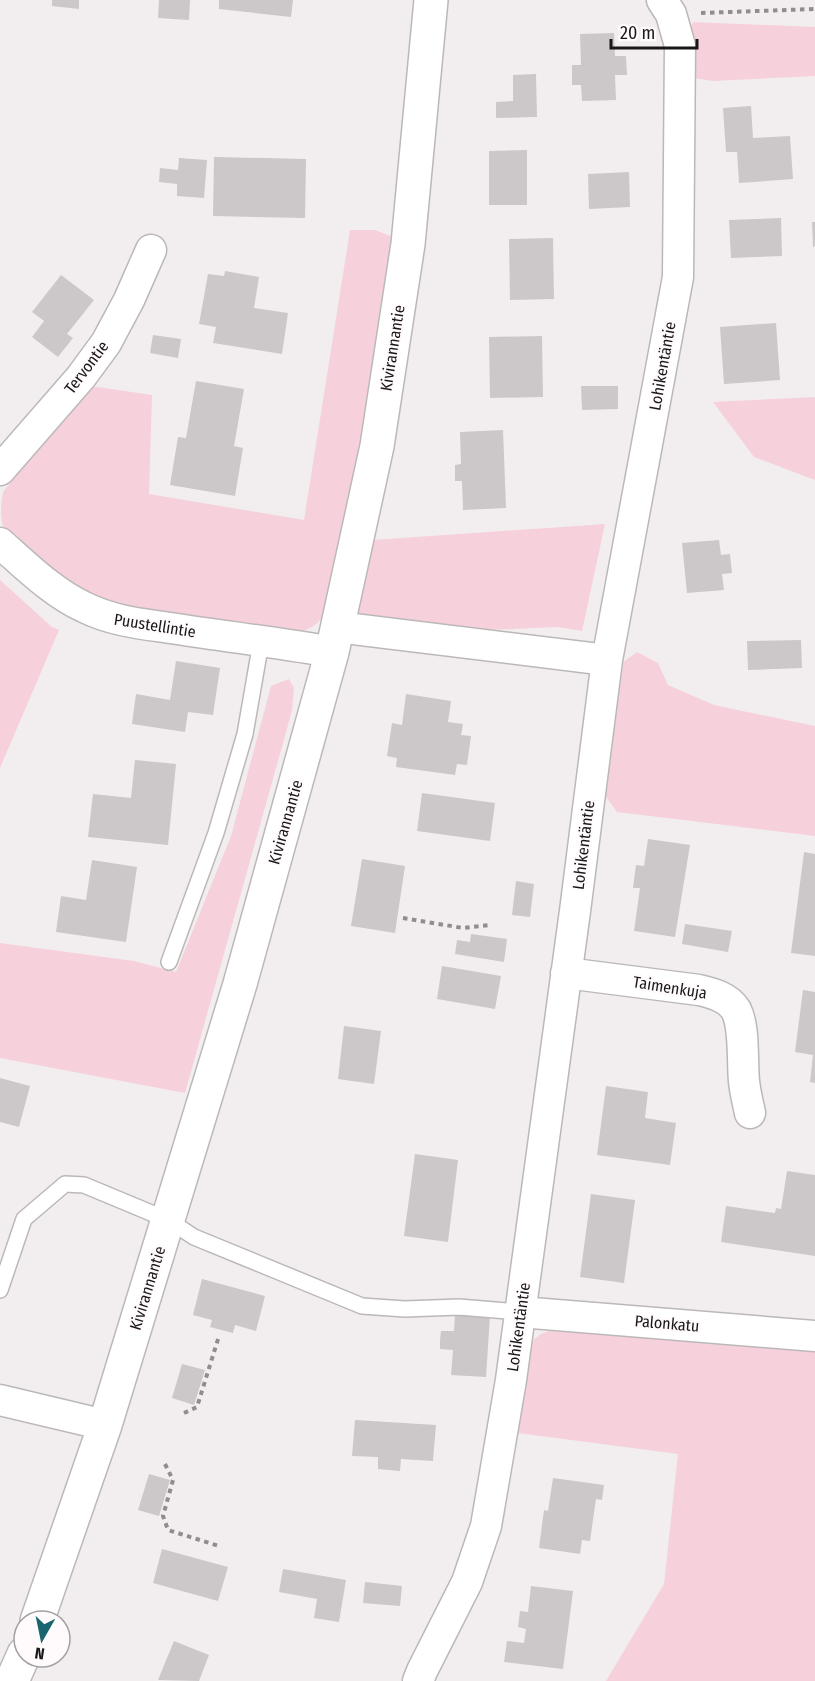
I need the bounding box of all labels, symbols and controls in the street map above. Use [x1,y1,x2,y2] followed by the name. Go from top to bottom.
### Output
[611,12,696,50] scale bar
[620,22,655,44] text: 20 m
[376,304,409,392] street label: Kivirannantie
[645,320,680,412] street label: Lohikentäntie
[60,337,112,397] street label: Tervontie
[113,610,197,641] street label: Puustellintie
[264,778,307,867] street label: Kivirannantie
[569,799,598,891] street label: Lohikentäntie
[632,972,708,1003] street label: Taimenkuja
[126,1244,169,1332] street label: Kivirannantie
[503,1281,534,1373] street label: Lohikentäntie
[634,1311,700,1336] street label: Palonkatu
[12,1609,72,1669] north arrow
[34,1643,46,1663] text: N

